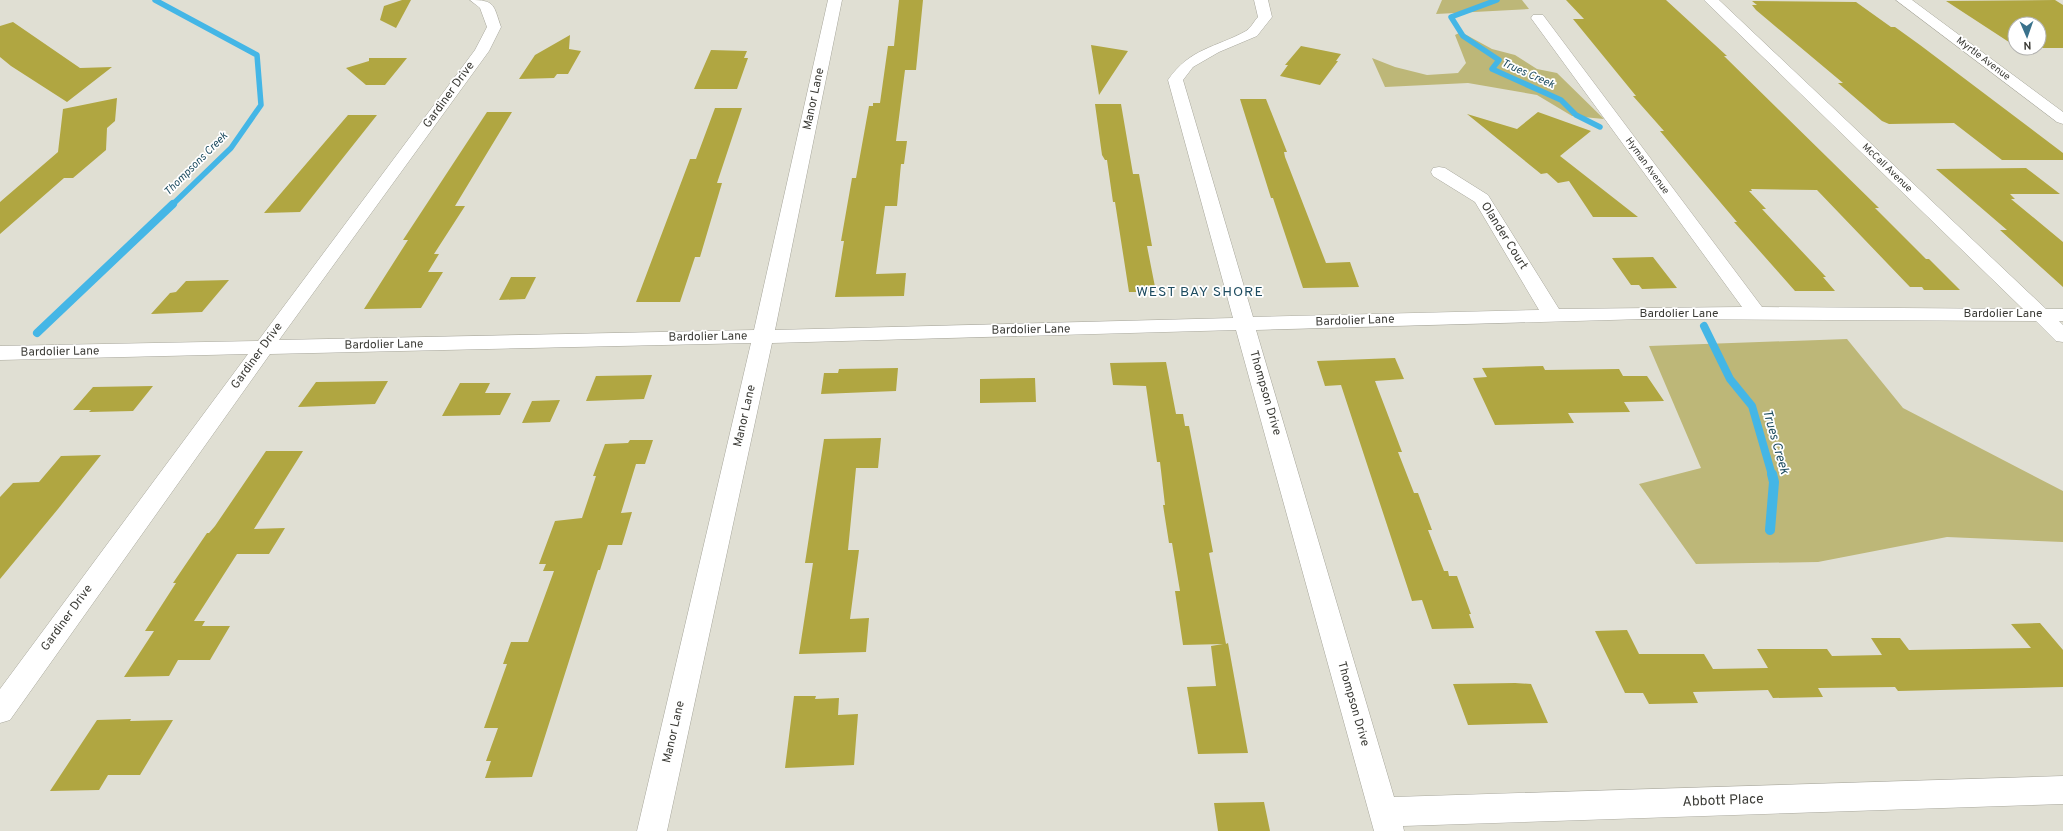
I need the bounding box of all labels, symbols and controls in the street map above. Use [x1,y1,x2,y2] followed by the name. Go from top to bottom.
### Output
[2007,16,2047,56] north arrow
[1953,34,2013,84] street label: Myrtle Avenue
[2023,38,2032,52] text: N
[1499,56,1557,92] water label: Trues Creek
[420,59,478,131] street label: Gardiner Drive
[800,66,828,132] street label: Manor Lane
[161,129,231,199] water label: Thompsons Creek
[1622,135,1672,197] street label: Hyman Avenue
[1859,141,1915,195] street label: McCall Avenue
[1477,199,1531,273] street label: Olander Court
[1136,284,1264,301] district label: WEST BAY SHORE
[1639,306,1719,322] street label: Bardolier Lane
[1963,306,2043,322] street label: Bardolier Lane
[1315,312,1395,330] street label: Bardolier Lane
[228,320,286,392] street label: Gardiner Drive
[991,321,1071,339] street label: Bardolier Lane
[668,328,748,346] street label: Bardolier Lane
[344,336,424,354] street label: Bardolier Lane
[20,343,100,361] street label: Bardolier Lane
[1245,349,1285,437] street label: Thompson Drive
[730,383,760,449] street label: Manor Lane
[1758,408,1792,477] water label: Trues Creek
[38,582,96,654] street label: Gardiner Drive
[1333,660,1373,748] street label: Thompson Drive
[659,699,689,765] street label: Manor Lane
[1682,791,1764,811] street label: Abbott Place

